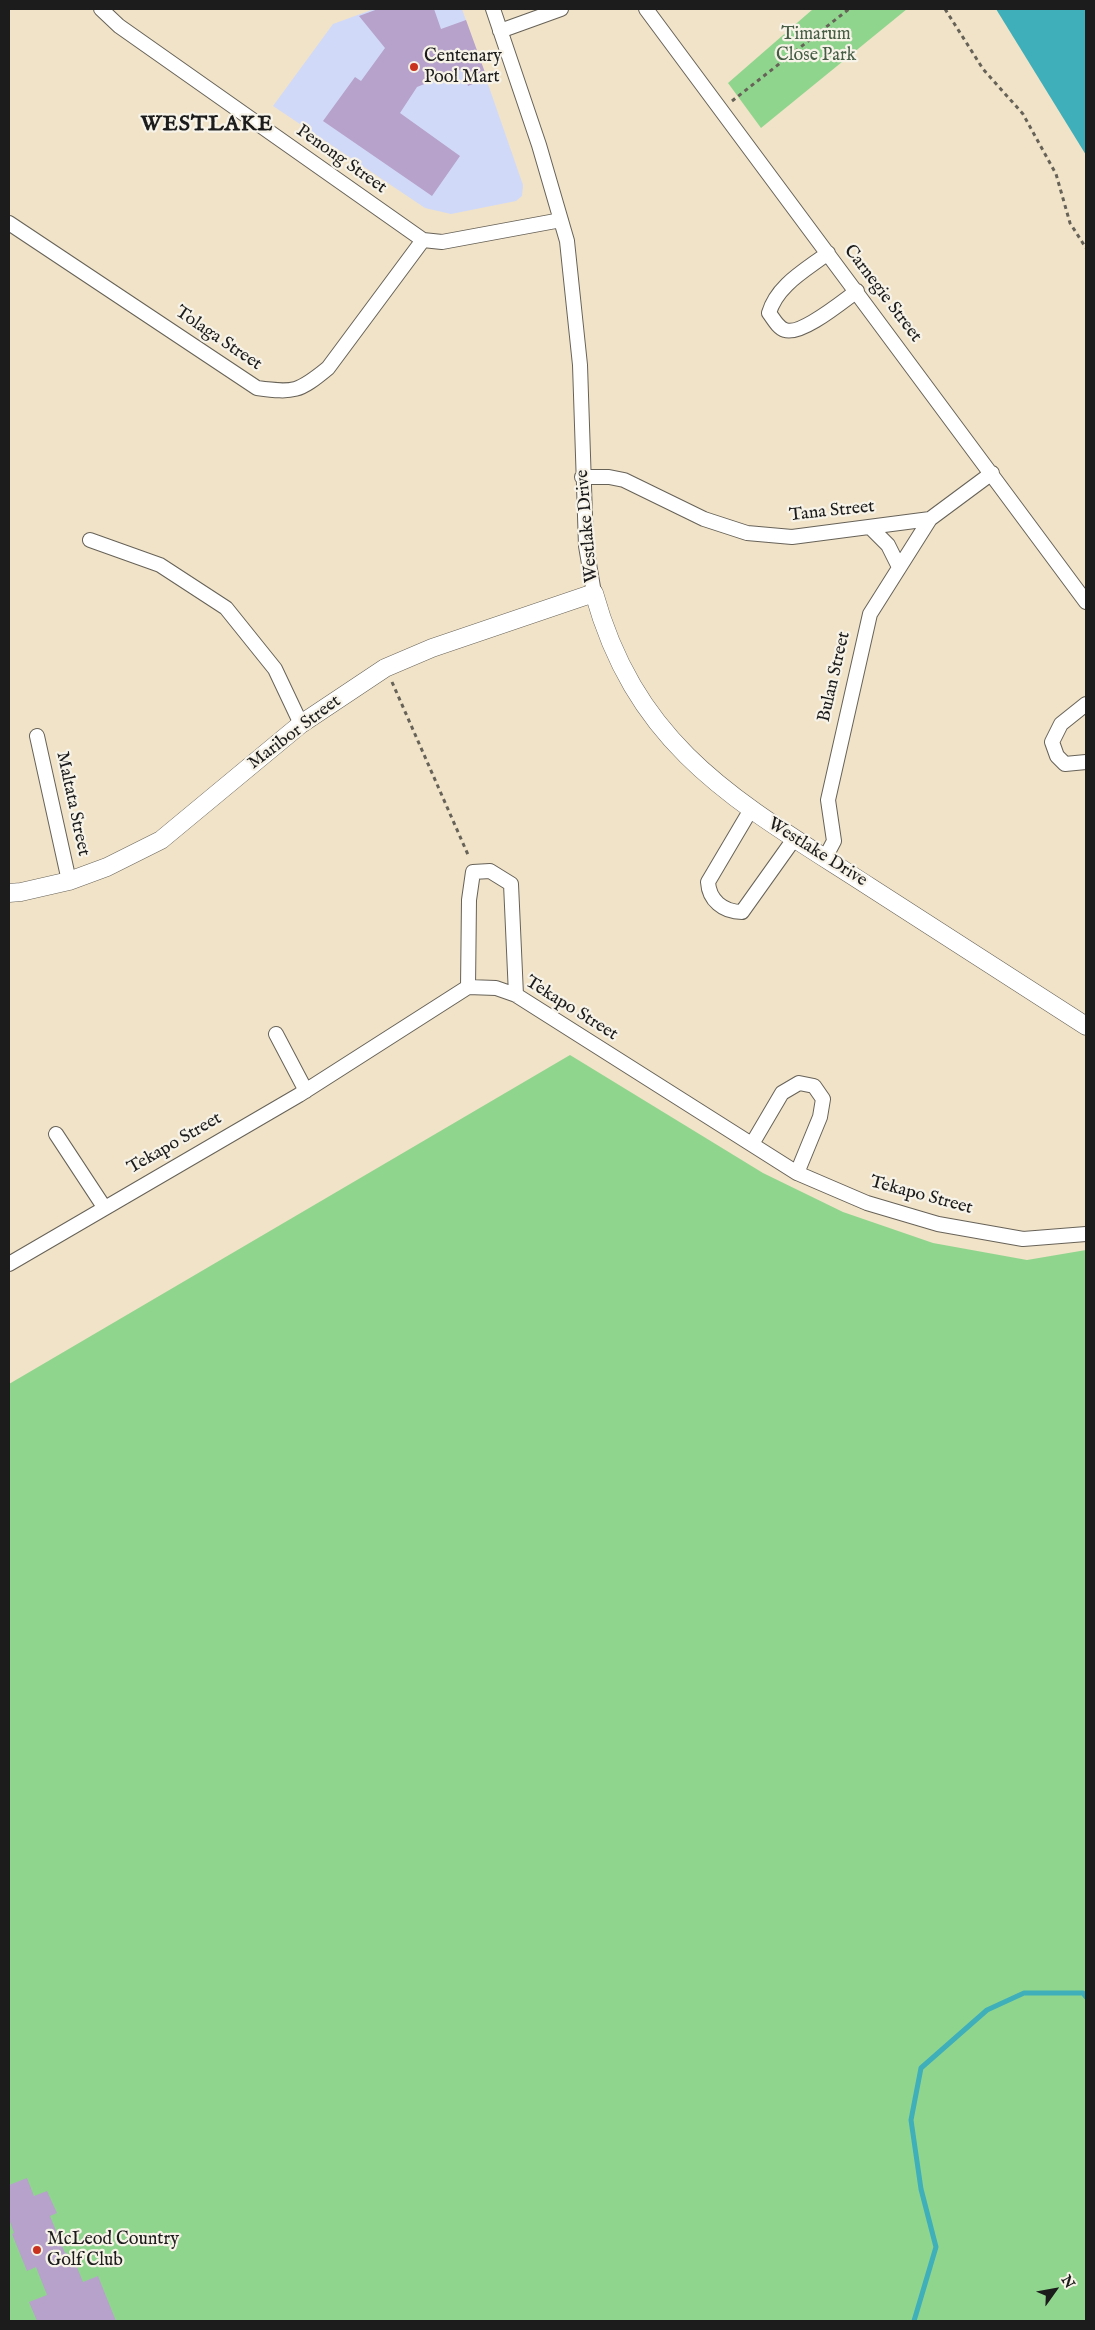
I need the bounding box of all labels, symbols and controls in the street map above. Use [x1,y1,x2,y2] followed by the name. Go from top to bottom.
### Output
[776,24,856,66] park label: Timarum Close Park
[424,46,502,88] place label: Centenary Pool Mart
[408,61,420,73] marker: Centenary Pool Mart
[139,112,275,138] district label: WESTLAKE
[292,121,390,199] street label: Penong Street
[838,241,926,347] street label: Carnegie Street
[170,302,266,376] street label: Tolaga Street
[572,469,604,583] street label: Westlake Drive
[788,497,876,527] street label: Tana Street
[814,630,856,724] street label: Bulan Street
[244,691,346,775] street label: Maribor Street
[50,750,94,858] street label: Maltata Street
[763,814,871,892] street label: Westlake Drive
[521,972,621,1046] street label: Tekapo Street
[124,1108,226,1180] street label: Tekapo Street
[867,1172,975,1220] street label: Tekapo Street
[47,2229,179,2272] place label: McLeod Country Golf Club
[31,2244,43,2256] marker: McLeod Country Golf Club
[1030,2265,1080,2315] north arrow
[1057,2272,1079,2292] text: N

